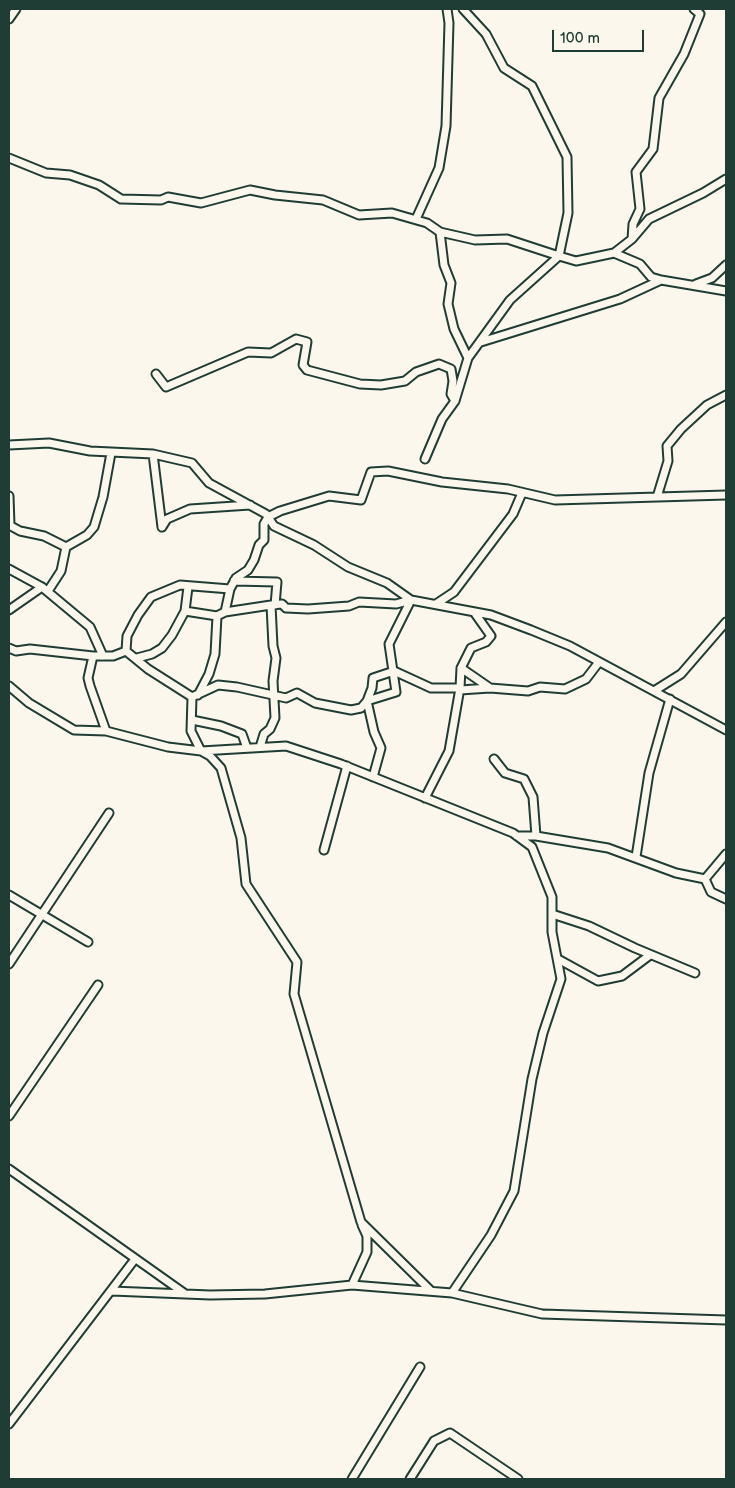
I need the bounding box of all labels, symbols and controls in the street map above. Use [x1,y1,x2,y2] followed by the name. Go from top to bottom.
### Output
[555,20,648,52] scale bar
[560,29,600,48] text: 100 m

